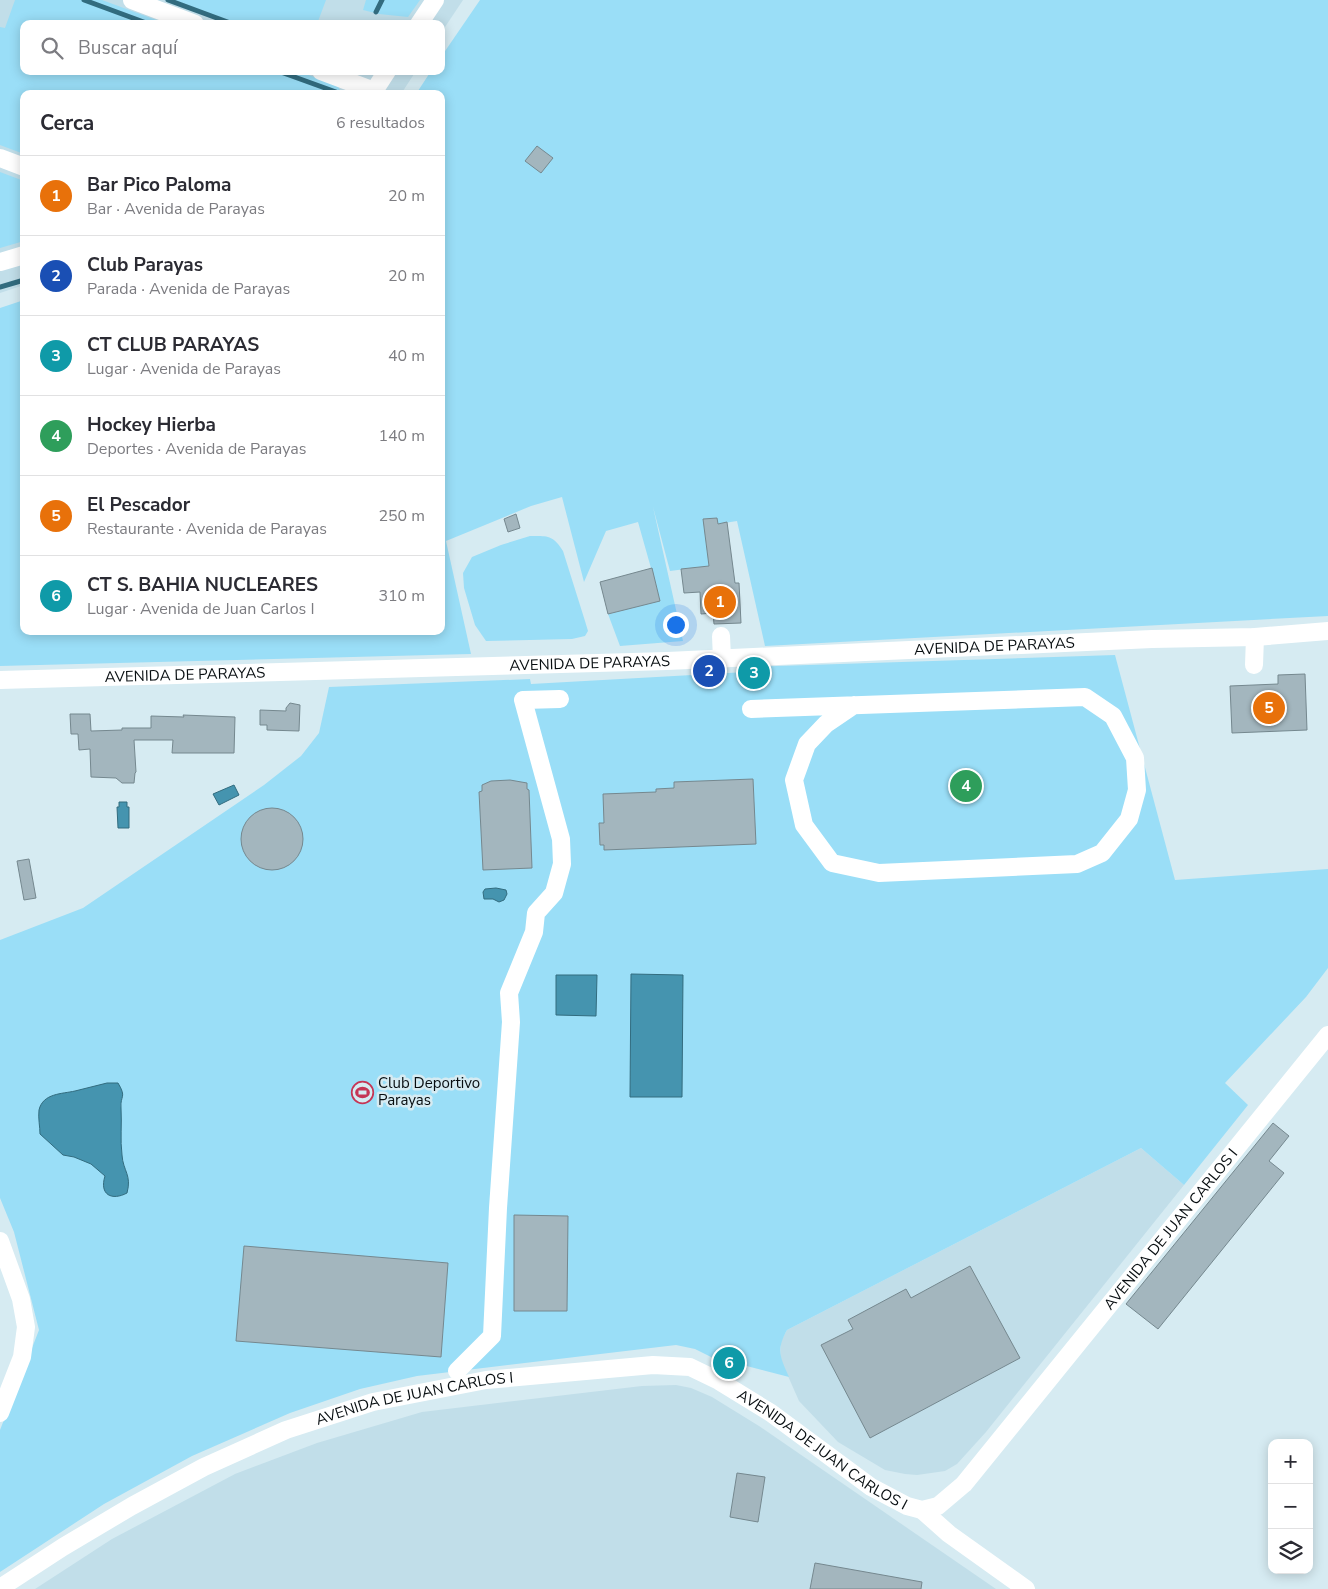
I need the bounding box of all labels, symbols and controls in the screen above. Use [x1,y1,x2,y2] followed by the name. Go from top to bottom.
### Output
[20,20,445,75] search box
[38,34,66,62] icon: search
[78,35,177,61] text: Buscar aquí
[40,109,94,137] text: Cerca
[336,112,425,134] text: 6 resultados
[87,172,231,198] text: Bar Pico Paloma
[51,185,61,207] text: 1
[388,185,425,207] text: 20 m
[87,198,265,220] text: Bar · Avenida de Parayas
[87,252,203,278] text: Club Parayas
[51,265,61,287] text: 2
[388,265,425,287] text: 20 m
[87,278,290,300] text: Parada · Avenida de Parayas
[87,332,259,358] text: CT CLUB PARAYAS
[51,345,61,367] text: 3
[388,345,425,367] text: 40 m
[87,358,281,380] text: Lugar · Avenida de Parayas
[87,412,216,438] text: Hockey Hierba
[51,425,61,447] text: 4
[378,425,425,447] text: 140 m
[87,438,306,460] text: Deportes · Avenida de Parayas
[87,492,190,518] text: El Pescador
[51,505,61,527] text: 5
[378,505,425,527] text: 250 m
[87,518,327,540] text: Restaurante · Avenida de Parayas
[87,572,318,598] text: CT S. BAHIA NUCLEARES
[704,583,736,621] pin: 1
[51,585,61,607] text: 6
[378,585,425,607] text: 310 m
[87,598,315,620] text: Lugar · Avenida de Juan Carlos I
[663,612,689,638] your location
[914,633,1075,660] street label: AVENIDA DE PARAYAS
[509,651,670,675] street label: AVENIDA DE PARAYAS
[693,652,725,690] pin: 2
[738,654,770,692] pin: 3
[104,662,266,687] street label: AVENIDA DE PARAYAS
[1253,689,1285,727] pin: 5
[950,767,982,805] pin: 4
[378,1073,480,1110] place label: Club Deportivo Parayas
[350,1080,374,1104] sports icon: Club Deportivo Parayas
[1099,1144,1242,1314] street label: AVENIDA DE JUAN CARLOS I
[713,1344,745,1382] pin: 6
[313,1368,514,1430] street label: AVENIDA DE JUAN CARLOS I
[734,1385,911,1514] street label: AVENIDA DE JUAN CARLOS I
[1268,1439,1313,1574] map controls
[1268,1439,1313,1484] button: +
[1268,1484,1313,1529] button: −
[1268,1529,1313,1574] button: layers

